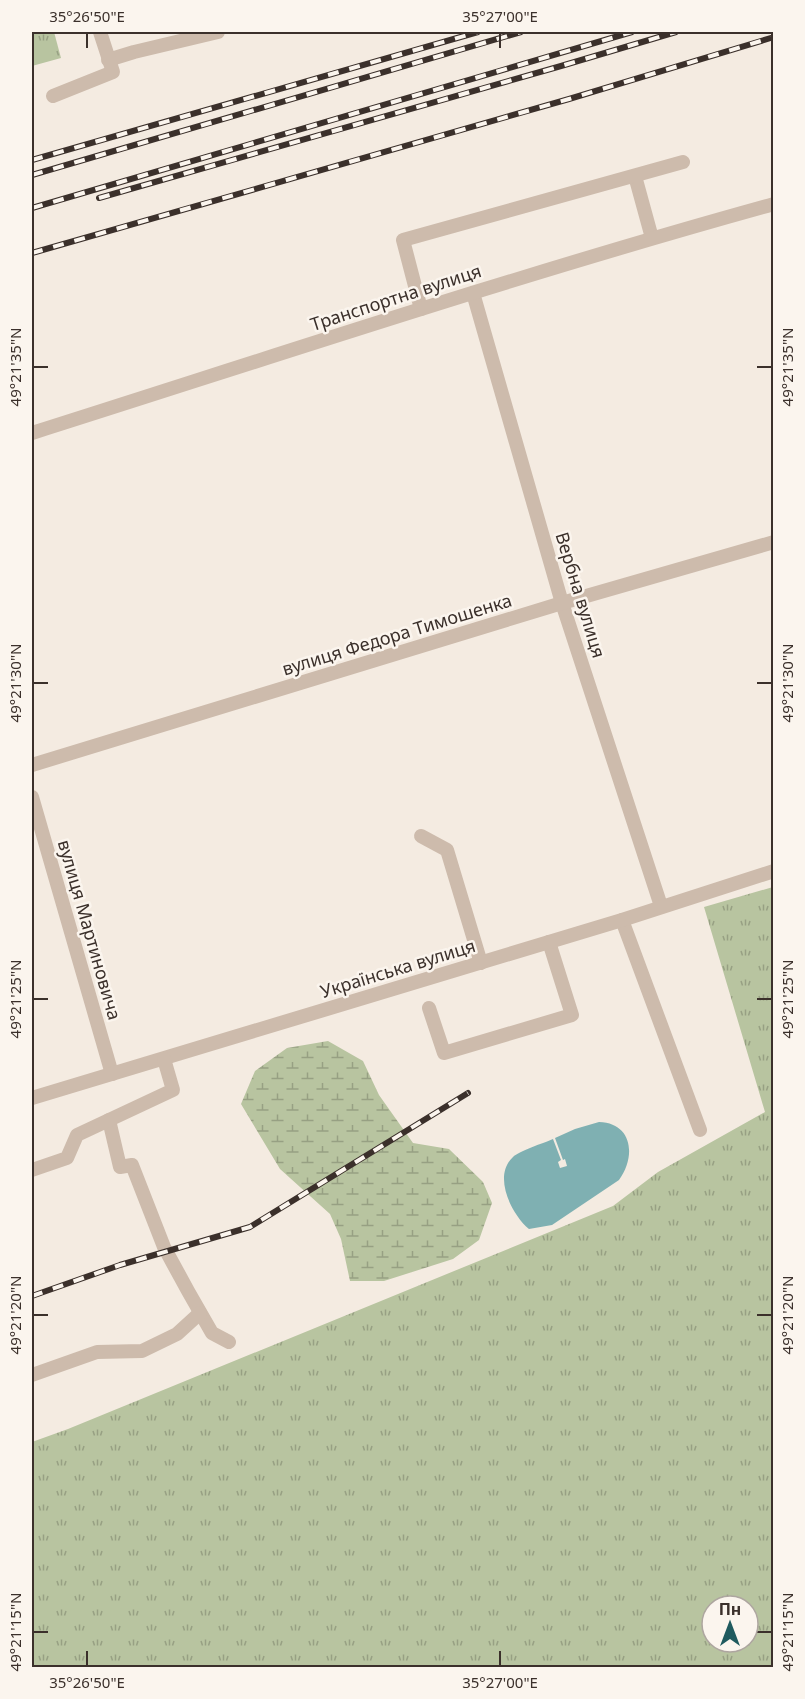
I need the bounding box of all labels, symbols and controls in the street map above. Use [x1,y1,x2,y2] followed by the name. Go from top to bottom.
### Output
[49,6,125,26] text: 35°26'50"E
[462,6,538,26] text: 35°27'00"E
[307,258,484,336] street label: Транспортна вулиця
[5,328,25,406] text: 49°21'35"N
[777,328,797,406] text: 49°21'35"N
[550,529,612,661] street label: Вербна вулиця
[279,588,515,680] street label: вулиця Федора Тимошенка
[5,644,25,722] text: 49°21'30"N
[777,644,797,722] text: 49°21'30"N
[53,837,127,1023] street label: вулиця Мартиновича
[317,933,478,1003] street label: Українська вулиця
[5,960,25,1038] text: 49°21'25"N
[777,960,797,1038] text: 49°21'25"N
[5,1276,25,1354] text: 49°21'20"N
[777,1276,797,1354] text: 49°21'20"N
[5,1593,25,1671] text: 49°21'15"N
[777,1593,797,1671] text: 49°21'15"N
[700,1594,760,1654] north arrow
[719,1598,741,1620] text: Пн
[49,1672,125,1692] text: 35°26'50"E
[462,1672,538,1692] text: 35°27'00"E

